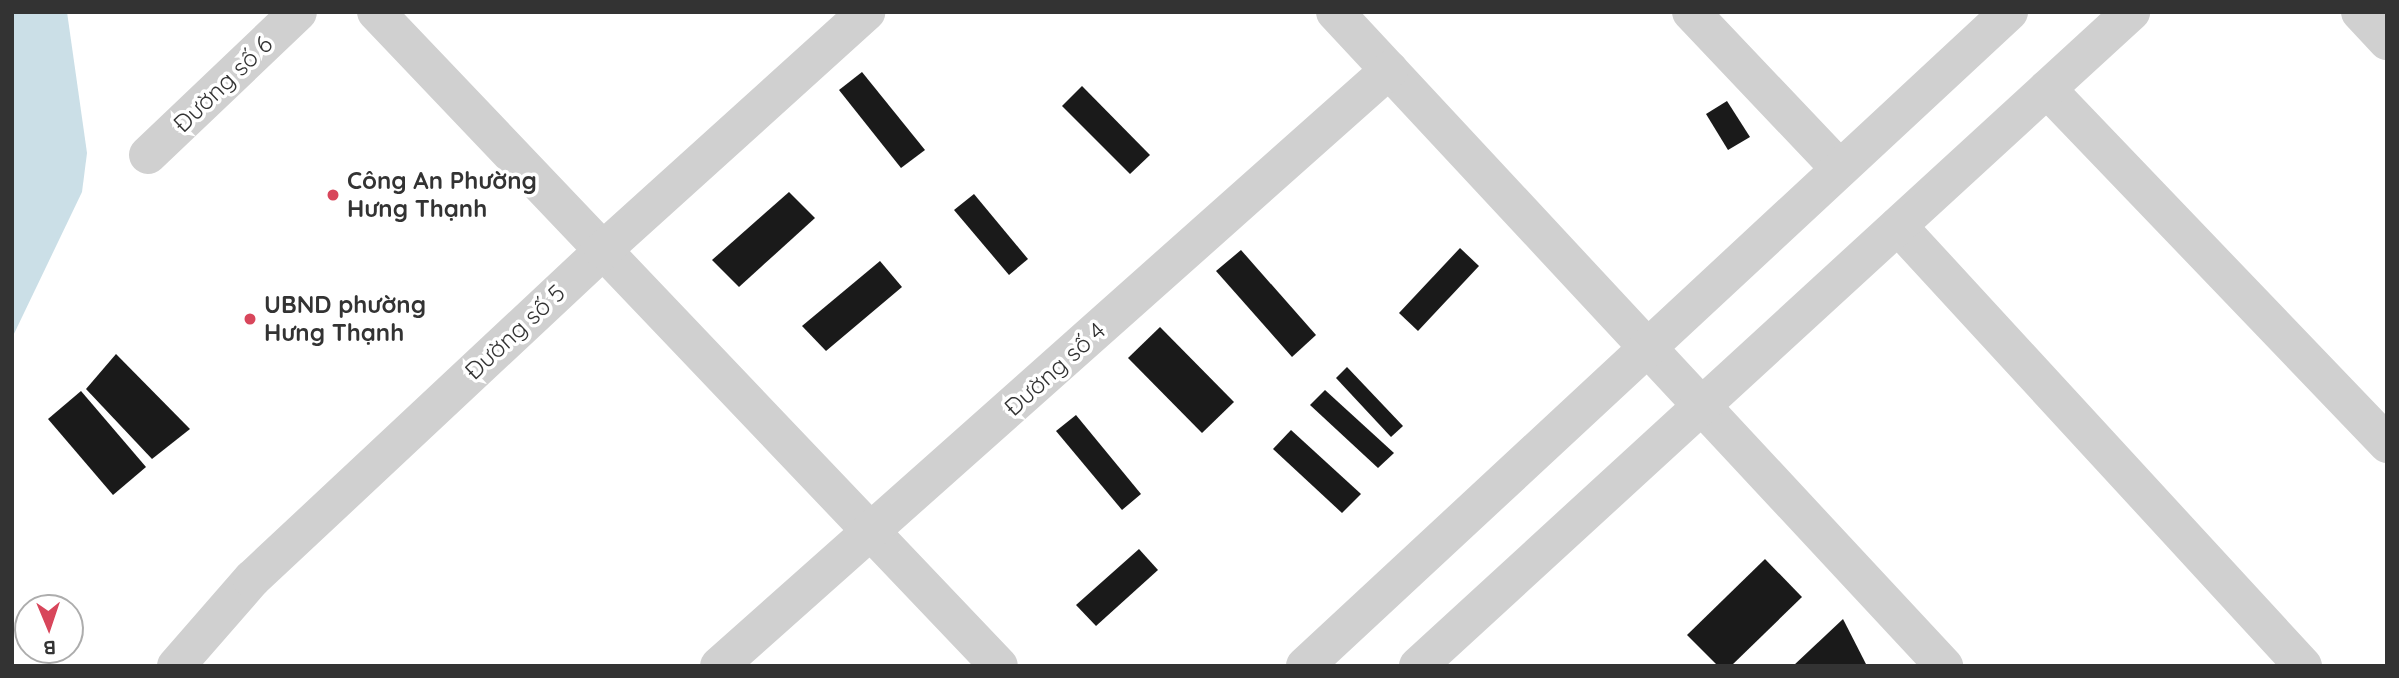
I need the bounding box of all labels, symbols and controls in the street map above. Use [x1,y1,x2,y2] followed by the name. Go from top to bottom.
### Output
[168,30,278,138] street label: Đường số 6
[347,167,537,223] place label: Công An Phường Hưng Thạnh
[325,187,341,203] marker: Công An Phường Hưng Thạnh
[459,278,571,386] street label: Đường số 5
[264,291,426,347] place label: UBND phường Hưng Thạnh
[242,311,258,327] marker: UBND phường Hưng Thạnh
[999,316,1111,422] street label: Đường số 4
[14,594,84,664] north arrow
[43,636,56,660] text: B

